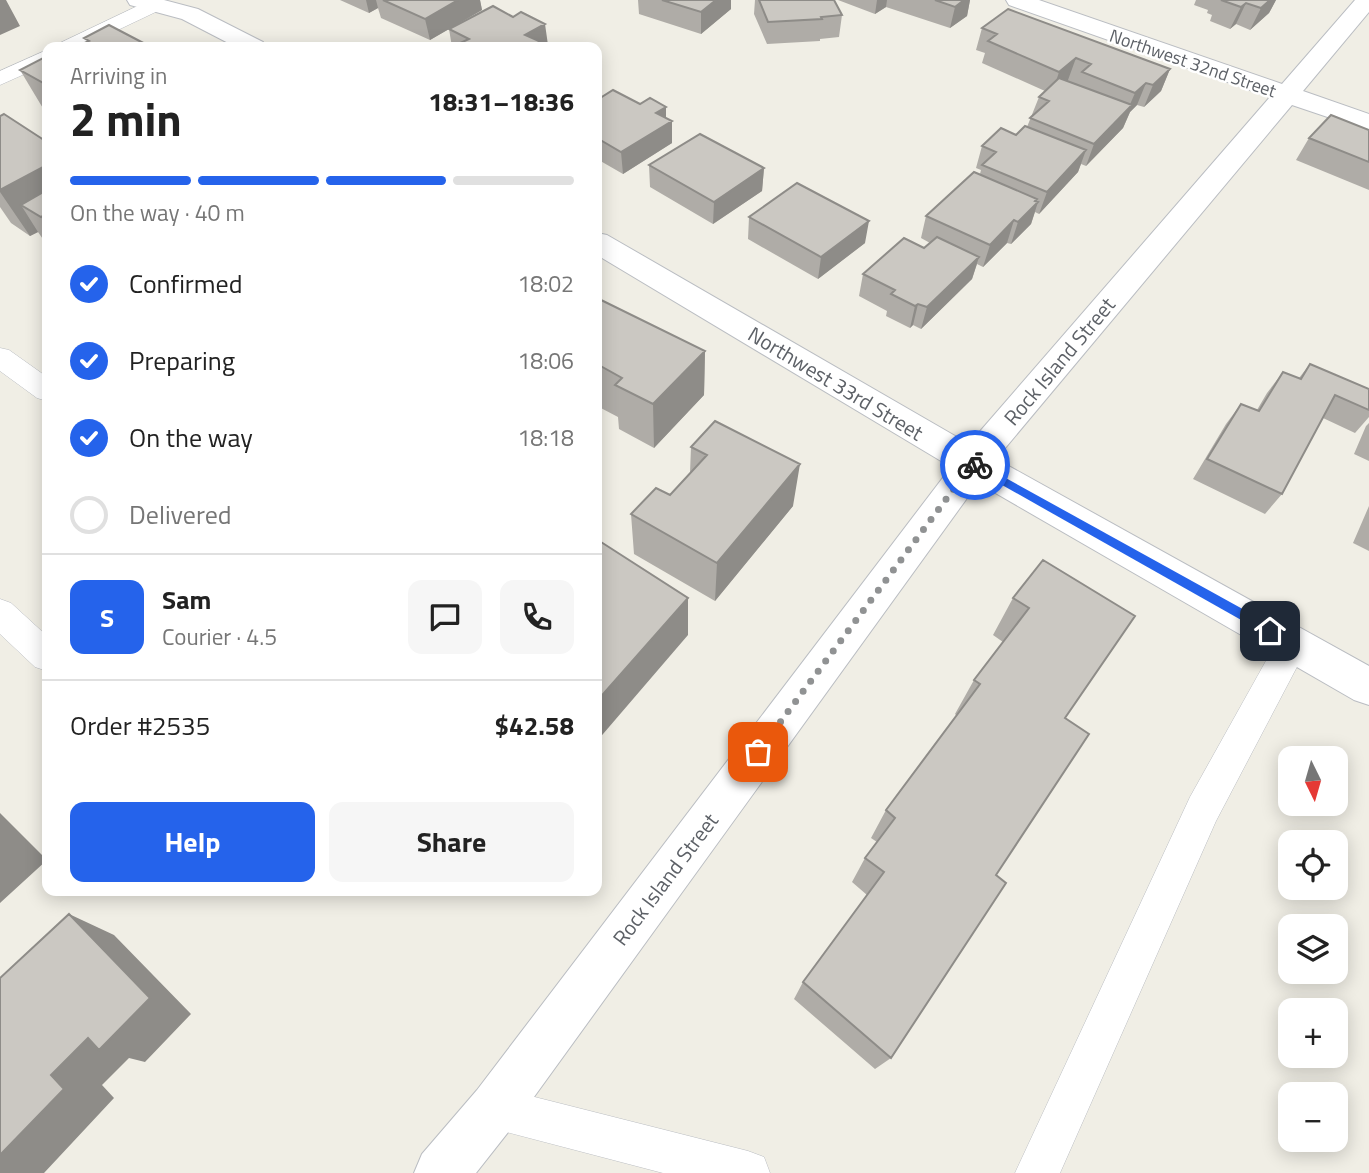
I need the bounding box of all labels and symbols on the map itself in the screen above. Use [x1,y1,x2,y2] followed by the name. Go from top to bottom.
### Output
[1106,22,1281,104] street label: Northwest 32nd Street
[996,289,1123,432] street label: Rock Island Street
[742,318,930,448] street label: Northwest 33rd Street
[940,430,1010,500] courier
[1240,601,1300,661] pin
[728,722,788,782] pin
[1278,746,1348,816] north arrow
[604,805,726,952] street label: Rock Island Street

